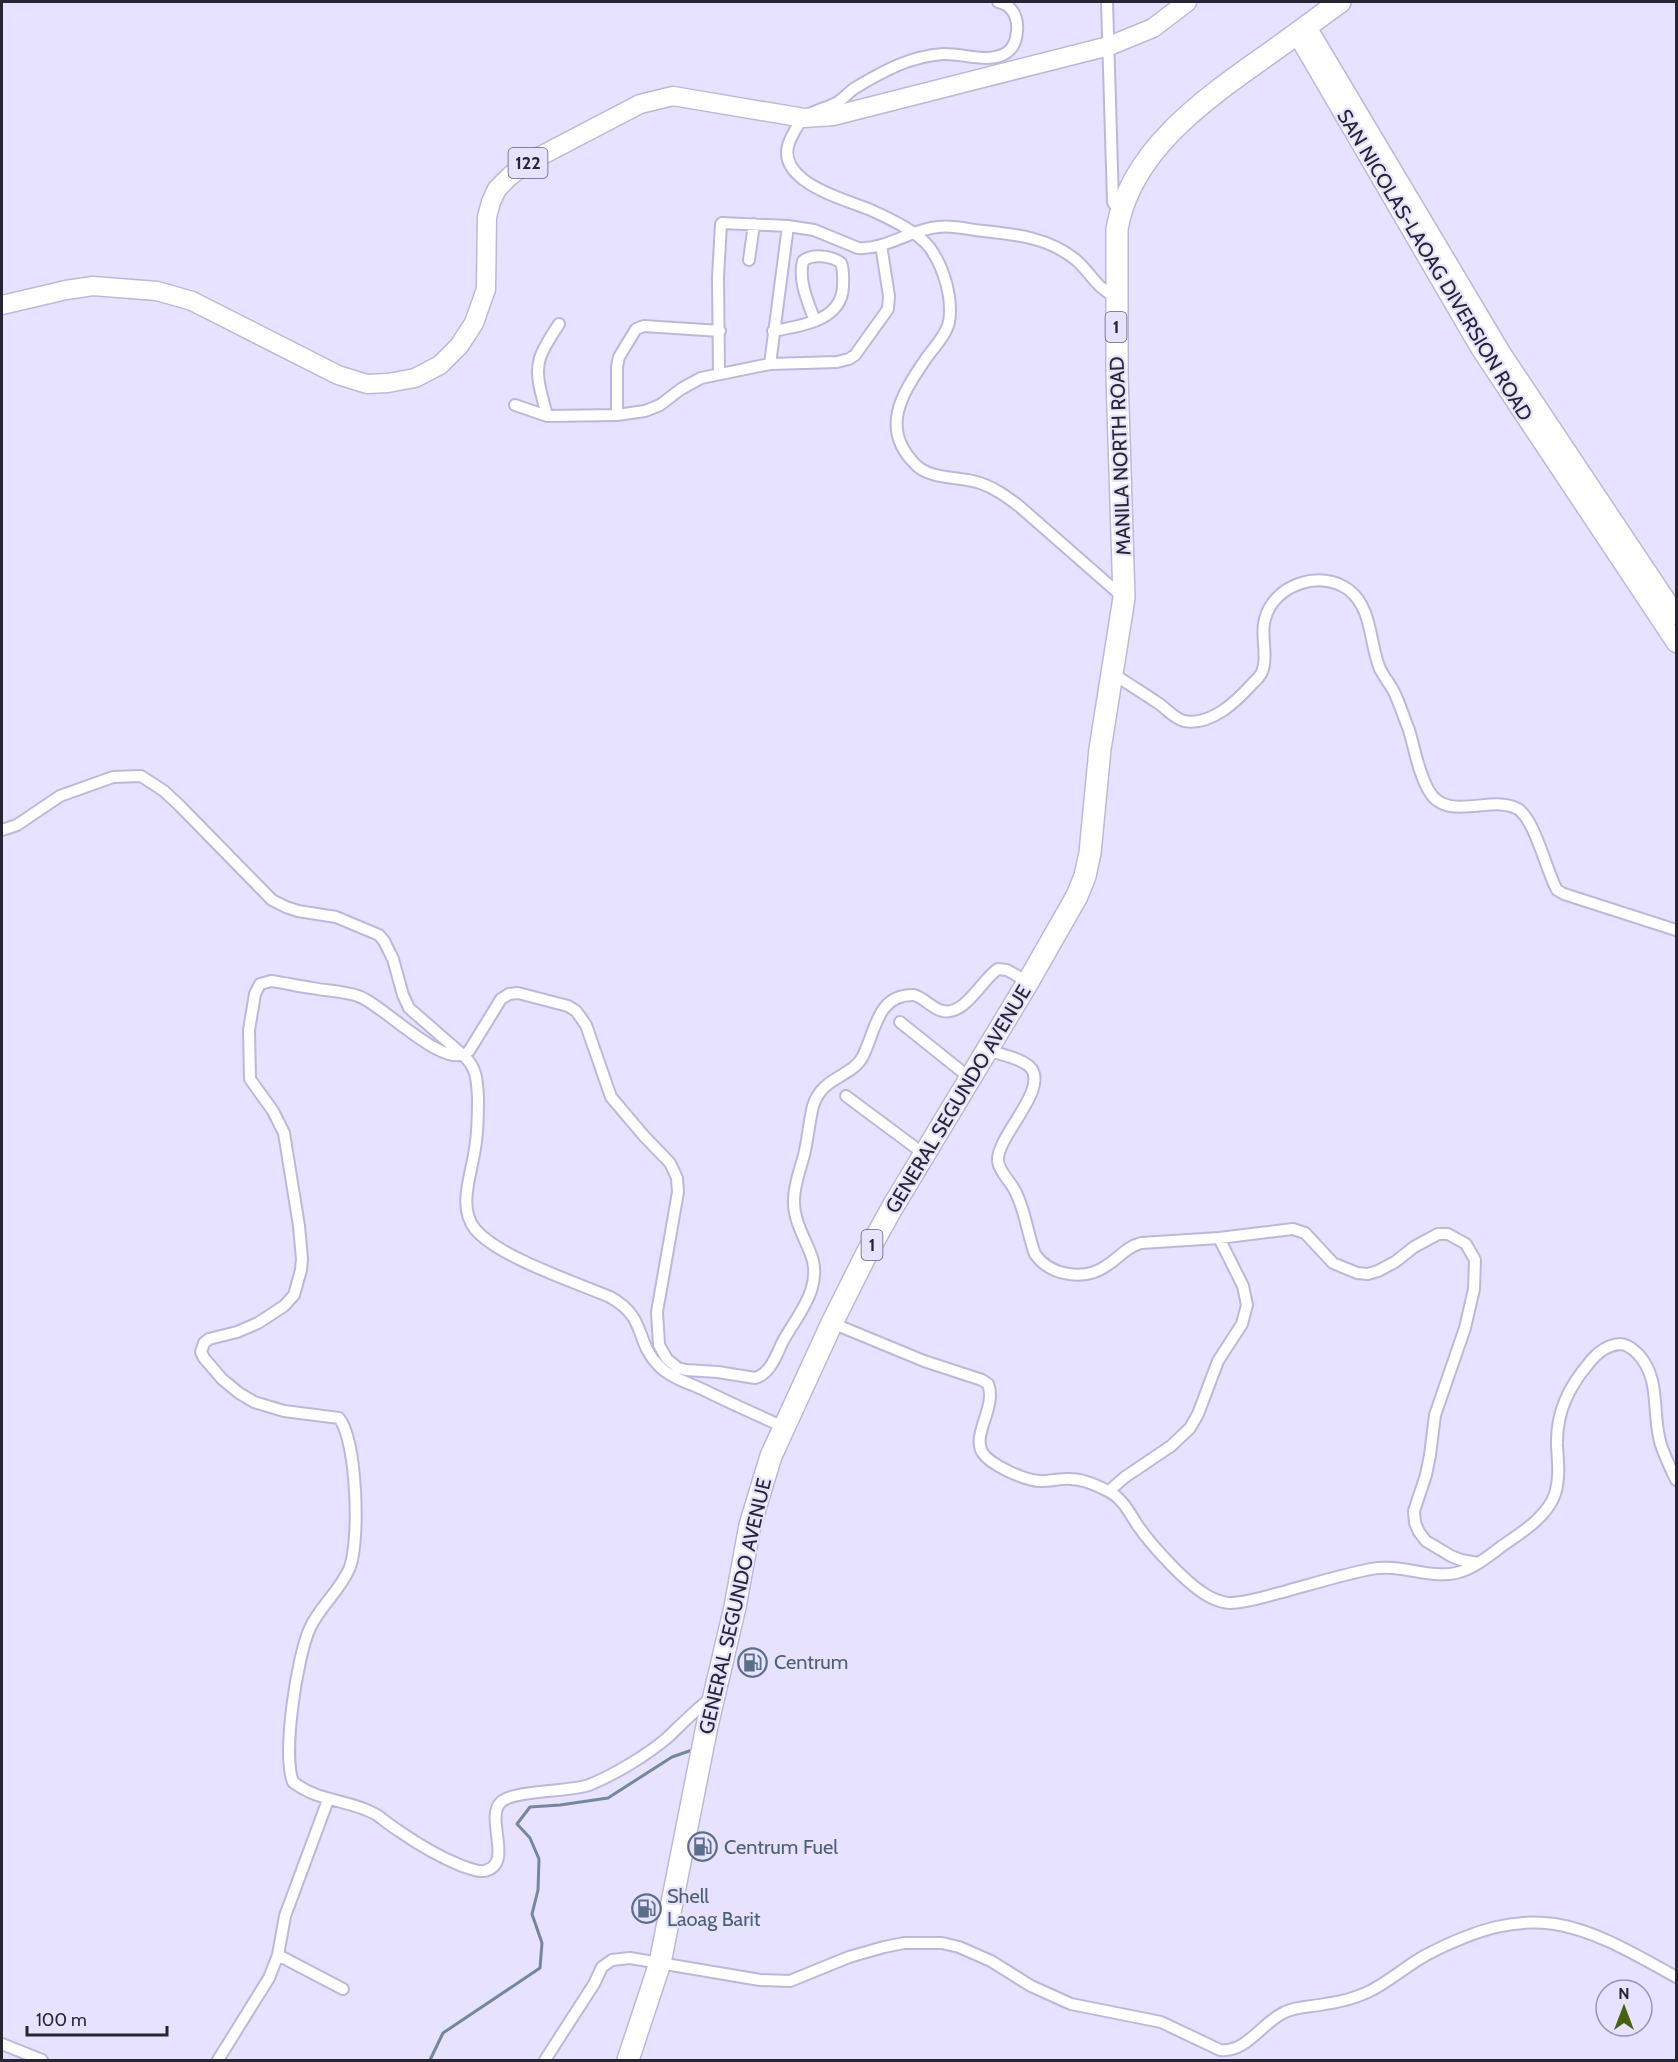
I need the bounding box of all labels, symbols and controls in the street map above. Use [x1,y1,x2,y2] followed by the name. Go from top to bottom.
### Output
[1332,105,1538,425] street label: SAN NICOLAS-LAOAG DIVERSION ROAD
[508,148,548,178] road number: 122
[1106,312,1126,342] road number: 1
[1105,356,1135,556] street label: MANILA NORTH ROAD
[880,981,1036,1217] street label: GENERAL SEGUNDO AVENUE
[862,1230,882,1260] road number: 1
[694,1476,776,1736] street label: GENERAL SEGUNDO AVENUE
[737,1646,769,1678] fuel station icon: Centrum
[774,1650,848,1674] place label: Centrum
[687,1831,719,1863] fuel station icon: Centrum Fuel
[724,1835,838,1859] place label: Centrum Fuel
[667,1884,761,1931] place label: Shell Laoag Barit
[630,1892,662,1924] fuel station icon: Shell Laoag Barit
[1594,1978,1654,2038] north arrow
[1618,1984,1630,2003] text: N
[27,1999,166,2037] scale bar
[36,2009,87,2031] text: 100 m

